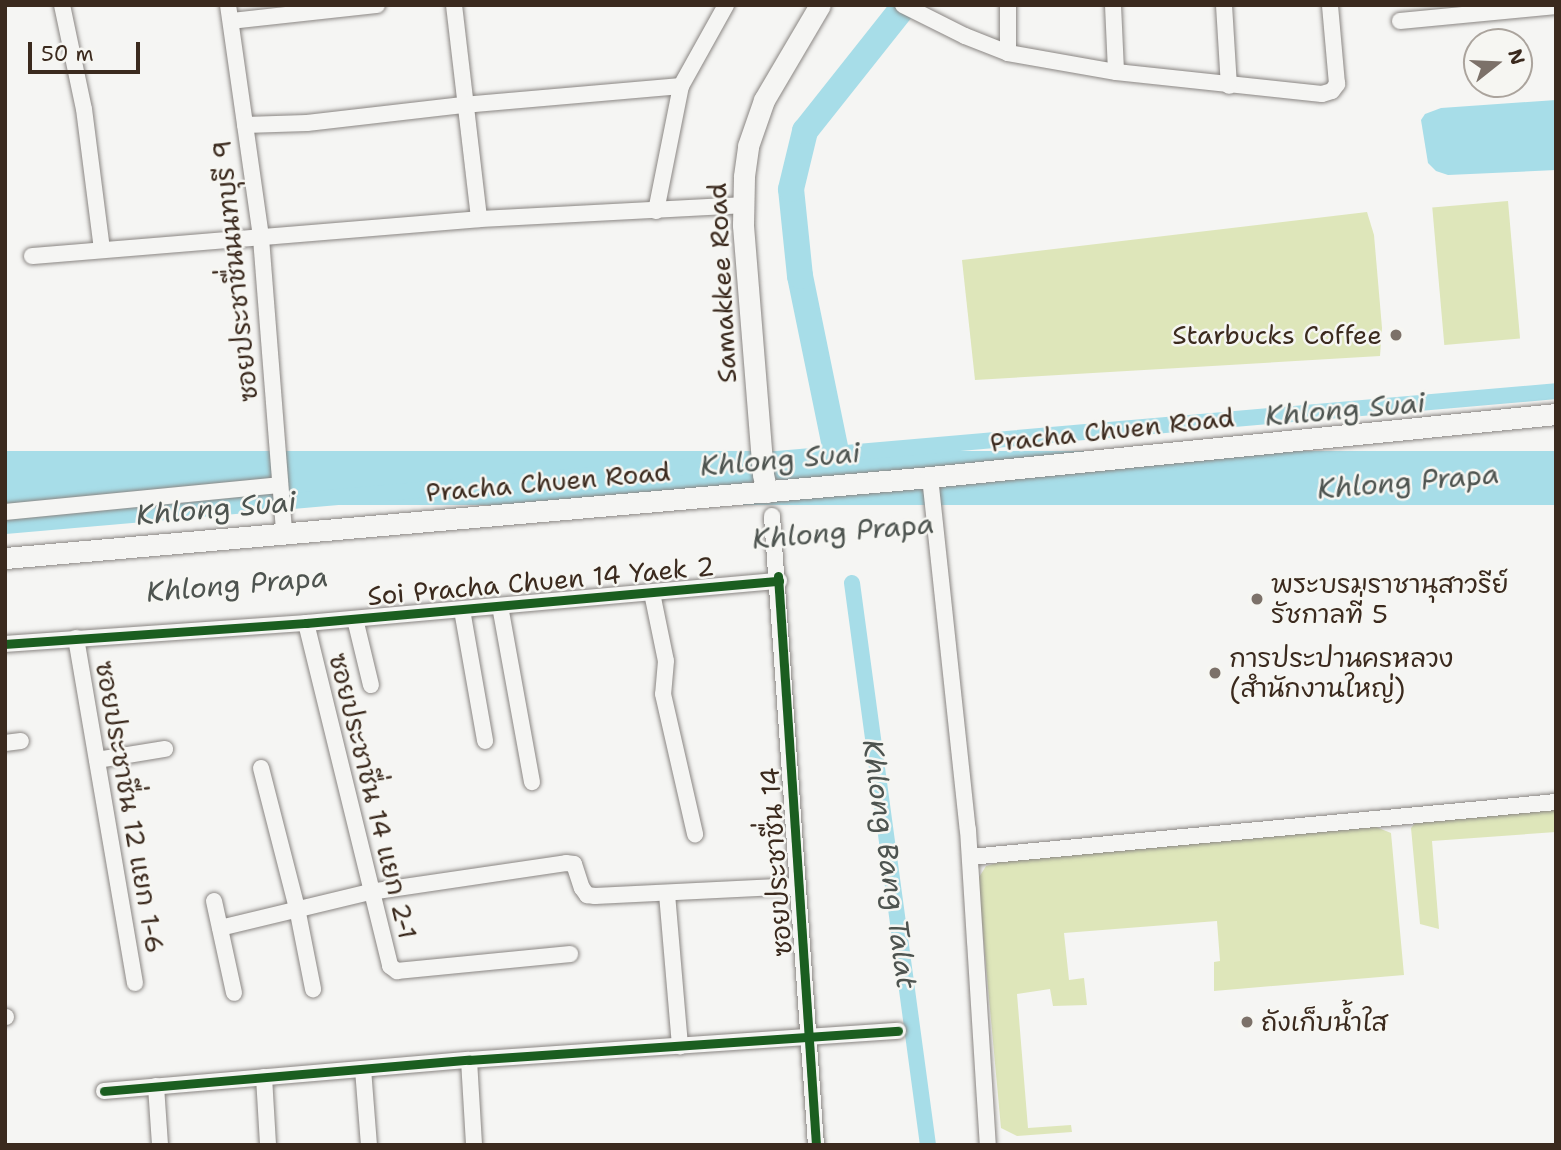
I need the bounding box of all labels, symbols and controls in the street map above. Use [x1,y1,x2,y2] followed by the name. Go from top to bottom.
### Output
[32,28,144,72] scale bar
[1463,28,1533,98] north arrow
[41,40,94,68] text: 50 m
[1502,46,1531,68] text: N
[206,139,264,403] street label: ซอยประชาชื่นนนทบุรี 9
[701,182,743,384] street label: Samakkee Road
[1172,319,1382,351] place label: Starbucks Coffee
[1388,327,1404,343] marker: Starbucks Coffee
[1263,385,1427,433] water label: Khlong Suai
[988,402,1236,458] street label: Pracha Chuen Road
[698,435,862,483] water label: Khlong Suai
[424,456,672,508] street label: Pracha Chuen Road
[1316,456,1500,506] water label: Khlong Prapa
[134,484,298,532] water label: Khlong Suai
[751,506,935,556] water label: Khlong Prapa
[366,550,716,612] street label: Soi Pracha Chuen 14 Yaek 2
[145,559,329,609] water label: Khlong Prapa
[1271,568,1509,630] place label: พระบรมราชานุสาวรีย์ รัชกาลที่ 5
[1249,591,1265,607] marker: พระบรมราชานุสาวรีย์ รัชกาลที่ 5
[1229,642,1453,704] place label: การประปานครหลวง (สำนักงานใหญ่)
[322,650,424,942] street label: ซอยประชาชื่น 14 แยก 2-1
[89,658,171,956] street label: ซอยประชาชื่น 12 แยก 1-6
[1207,665,1223,681] marker: การประปานครหลวง (สำนักงานใหญ่)
[856,737,924,991] water label: Khlong Bang Talat
[754,766,798,958] street label: ซอยประชาชื่น 14
[1261,1006,1387,1038] place label: ถังเก็บน้ำใส
[1239,1014,1255,1030] marker: ถังเก็บน้ำใส

